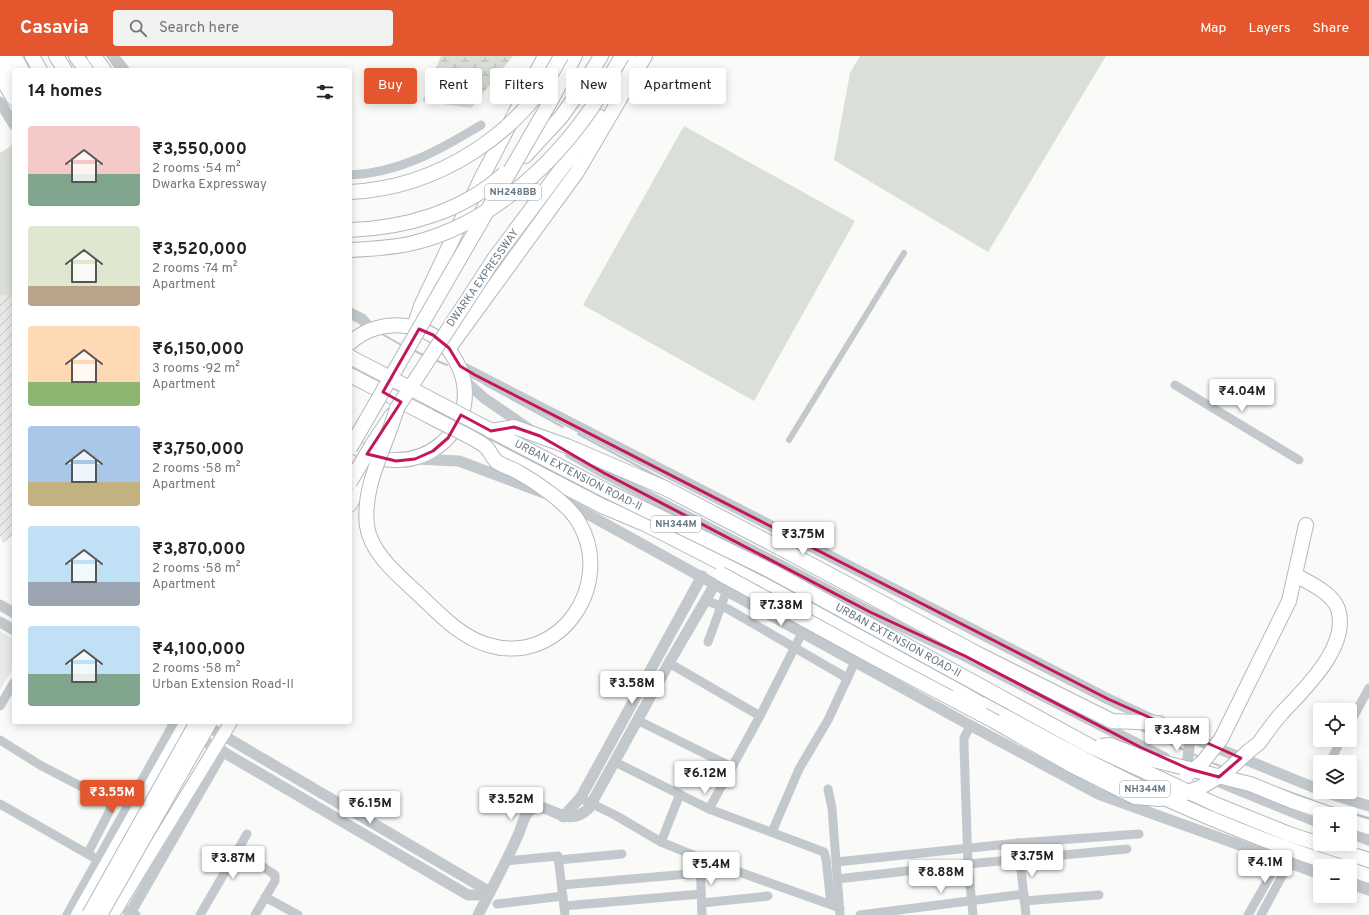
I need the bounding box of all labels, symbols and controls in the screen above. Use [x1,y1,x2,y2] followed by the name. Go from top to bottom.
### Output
[113,10,393,46] search box
[20,16,89,40] text: Casavia
[127,17,149,39] icon: search
[159,19,239,38] text: Search here
[1200,20,1226,37] text: Map
[1248,20,1290,37] text: Layers
[1312,20,1349,37] text: Share
[364,68,417,104] chip: Buy
[425,68,482,104] chip: Rent
[490,68,558,104] chip: Filters
[566,68,621,104] chip: New
[629,68,726,104] chip: Apartment
[28,81,102,103] text: 14 homes
[314,81,336,103] icon: filters
[152,139,247,161] text: ₹3,550,000
[60,142,108,190] icon: home
[152,161,241,177] text: 2 rooms · 54 m²
[152,177,267,193] text: Dwarka Expressway
[485,184,541,200] road number: NH248BB
[444,226,522,330] street label: DWARKA EXPRESSWAY
[152,239,247,261] text: ₹3,520,000
[60,242,108,290] icon: home
[152,261,237,277] text: 2 rooms · 74 m²
[152,277,215,293] text: Apartment
[152,339,244,361] text: ₹6,150,000
[60,342,108,390] icon: home
[152,361,240,377] text: 3 rooms · 92 m²
[152,377,215,393] text: Apartment
[1209,379,1275,413] pin: ₹4.04M
[1218,384,1266,400] text: ₹4.04M
[512,437,644,514] street label: URBAN EXTENSION ROAD-II
[152,439,244,461] text: ₹3,750,000
[60,442,108,490] icon: home
[152,461,240,477] text: 2 rooms · 58 m²
[152,477,215,493] text: Apartment
[651,516,701,532] road number: NH344M
[770,522,836,556] pin: ₹3.75M
[781,527,825,543] text: ₹3.75M
[152,539,246,561] text: ₹3,870,000
[60,542,108,590] icon: home
[152,561,240,577] text: 2 rooms · 58 m²
[152,577,215,593] text: Apartment
[748,593,814,627] pin: ₹7.38M
[759,598,803,614] text: ₹7.38M
[832,600,963,681] street label: URBAN EXTENSION ROAD-II
[152,639,245,661] text: ₹4,100,000
[60,642,108,690] icon: home
[152,661,240,677] text: 2 rooms · 58 m²
[599,671,665,705] pin: ₹3.58M
[609,676,655,692] text: ₹3.58M
[152,677,294,693] text: Urban Extension Road-II
[1313,703,1357,903] map controls
[1313,703,1357,747] button: locate
[1144,718,1210,752] pin: ₹3.48M
[1154,723,1200,739] text: ₹3.48M
[1313,755,1357,799] button: layers
[672,761,738,795] pin: ₹6.12M
[683,766,727,782] text: ₹6.12M
[79,780,145,814] pin: ₹3.55M
[1120,781,1170,797] road number: NH344M
[89,785,135,801] text: ₹3.55M
[478,787,544,821] pin: ₹3.52M
[337,791,403,825] pin: ₹6.15M
[488,792,534,808] text: ₹3.52M
[348,796,392,812] text: ₹6.15M
[1313,807,1357,851] button: +
[999,844,1065,878] pin: ₹3.75M
[200,846,266,880] pin: ₹3.87M
[1010,849,1054,865] text: ₹3.75M
[1237,850,1293,884] pin: ₹4.1M
[211,851,255,867] text: ₹3.87M
[683,852,739,886] pin: ₹5.4M
[1247,855,1283,871] text: ₹4.1M
[692,857,730,873] text: ₹5.4M
[1313,859,1357,903] button: −
[908,860,974,894] pin: ₹8.88M
[918,865,964,881] text: ₹8.88M

